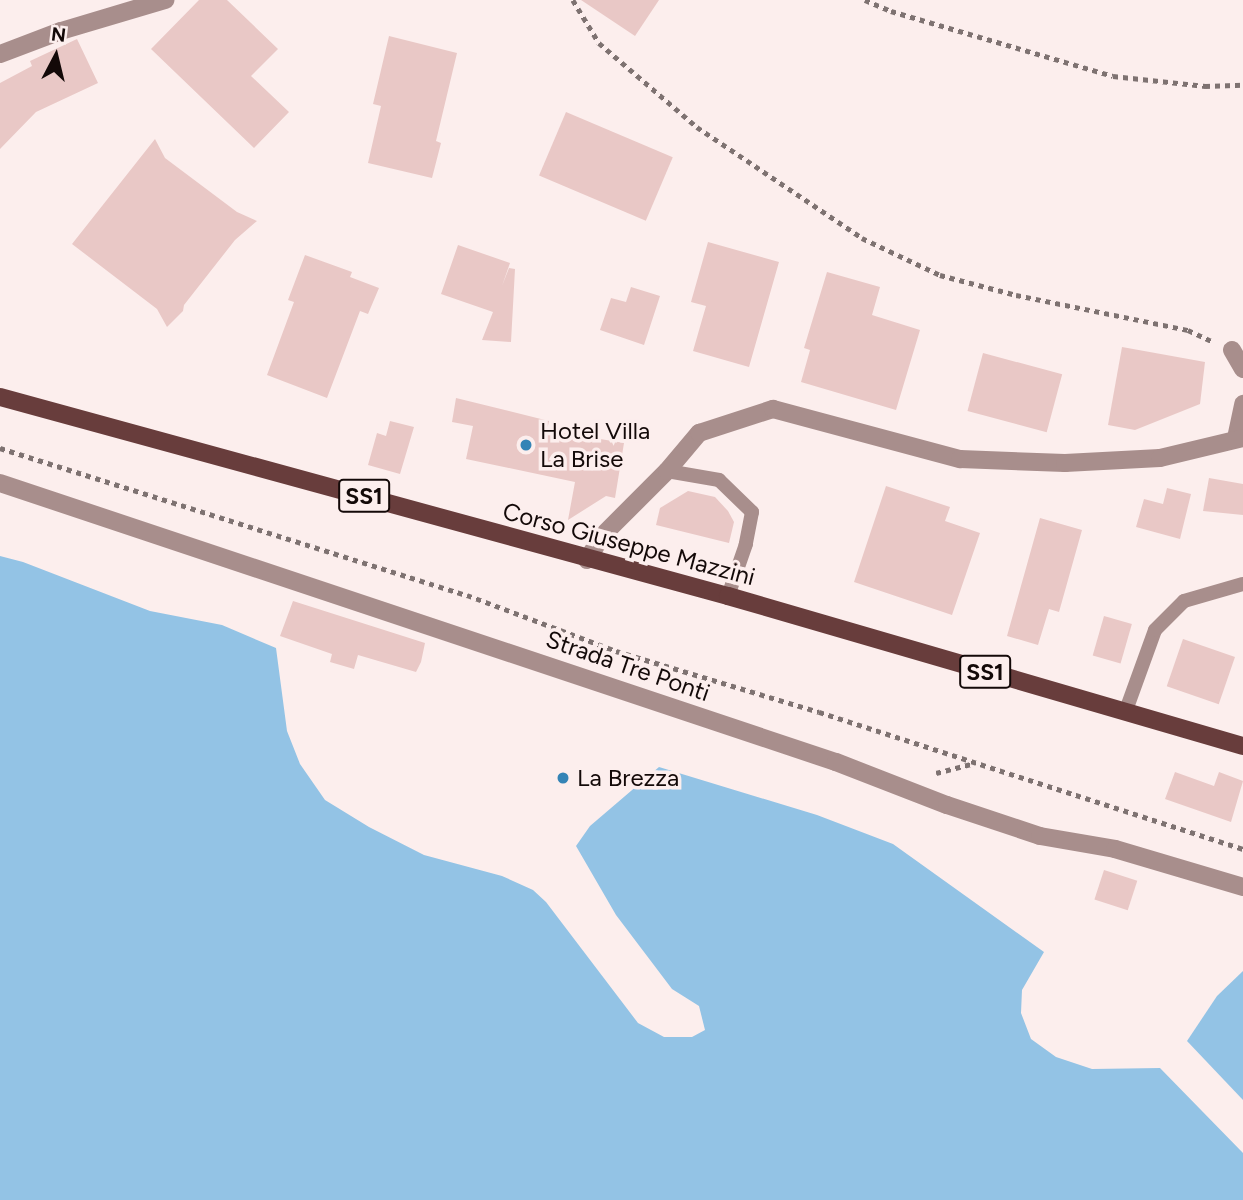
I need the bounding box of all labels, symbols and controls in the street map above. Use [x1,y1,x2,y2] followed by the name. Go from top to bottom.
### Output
[21,21,91,91] north arrow
[50,22,67,47] text: N
[540,417,650,473] place label: Hotel Villa La Brise
[518,437,534,453] marker: Hotel Villa La Brise
[338,476,390,516] road number: SS1
[500,496,758,592] street label: Corso Giuseppe Mazzini
[542,625,714,707] street label: Strada Tre Ponti
[959,652,1011,692] road number: SS1
[577,764,679,792] place label: La Brezza
[555,770,571,786] marker: La Brezza

